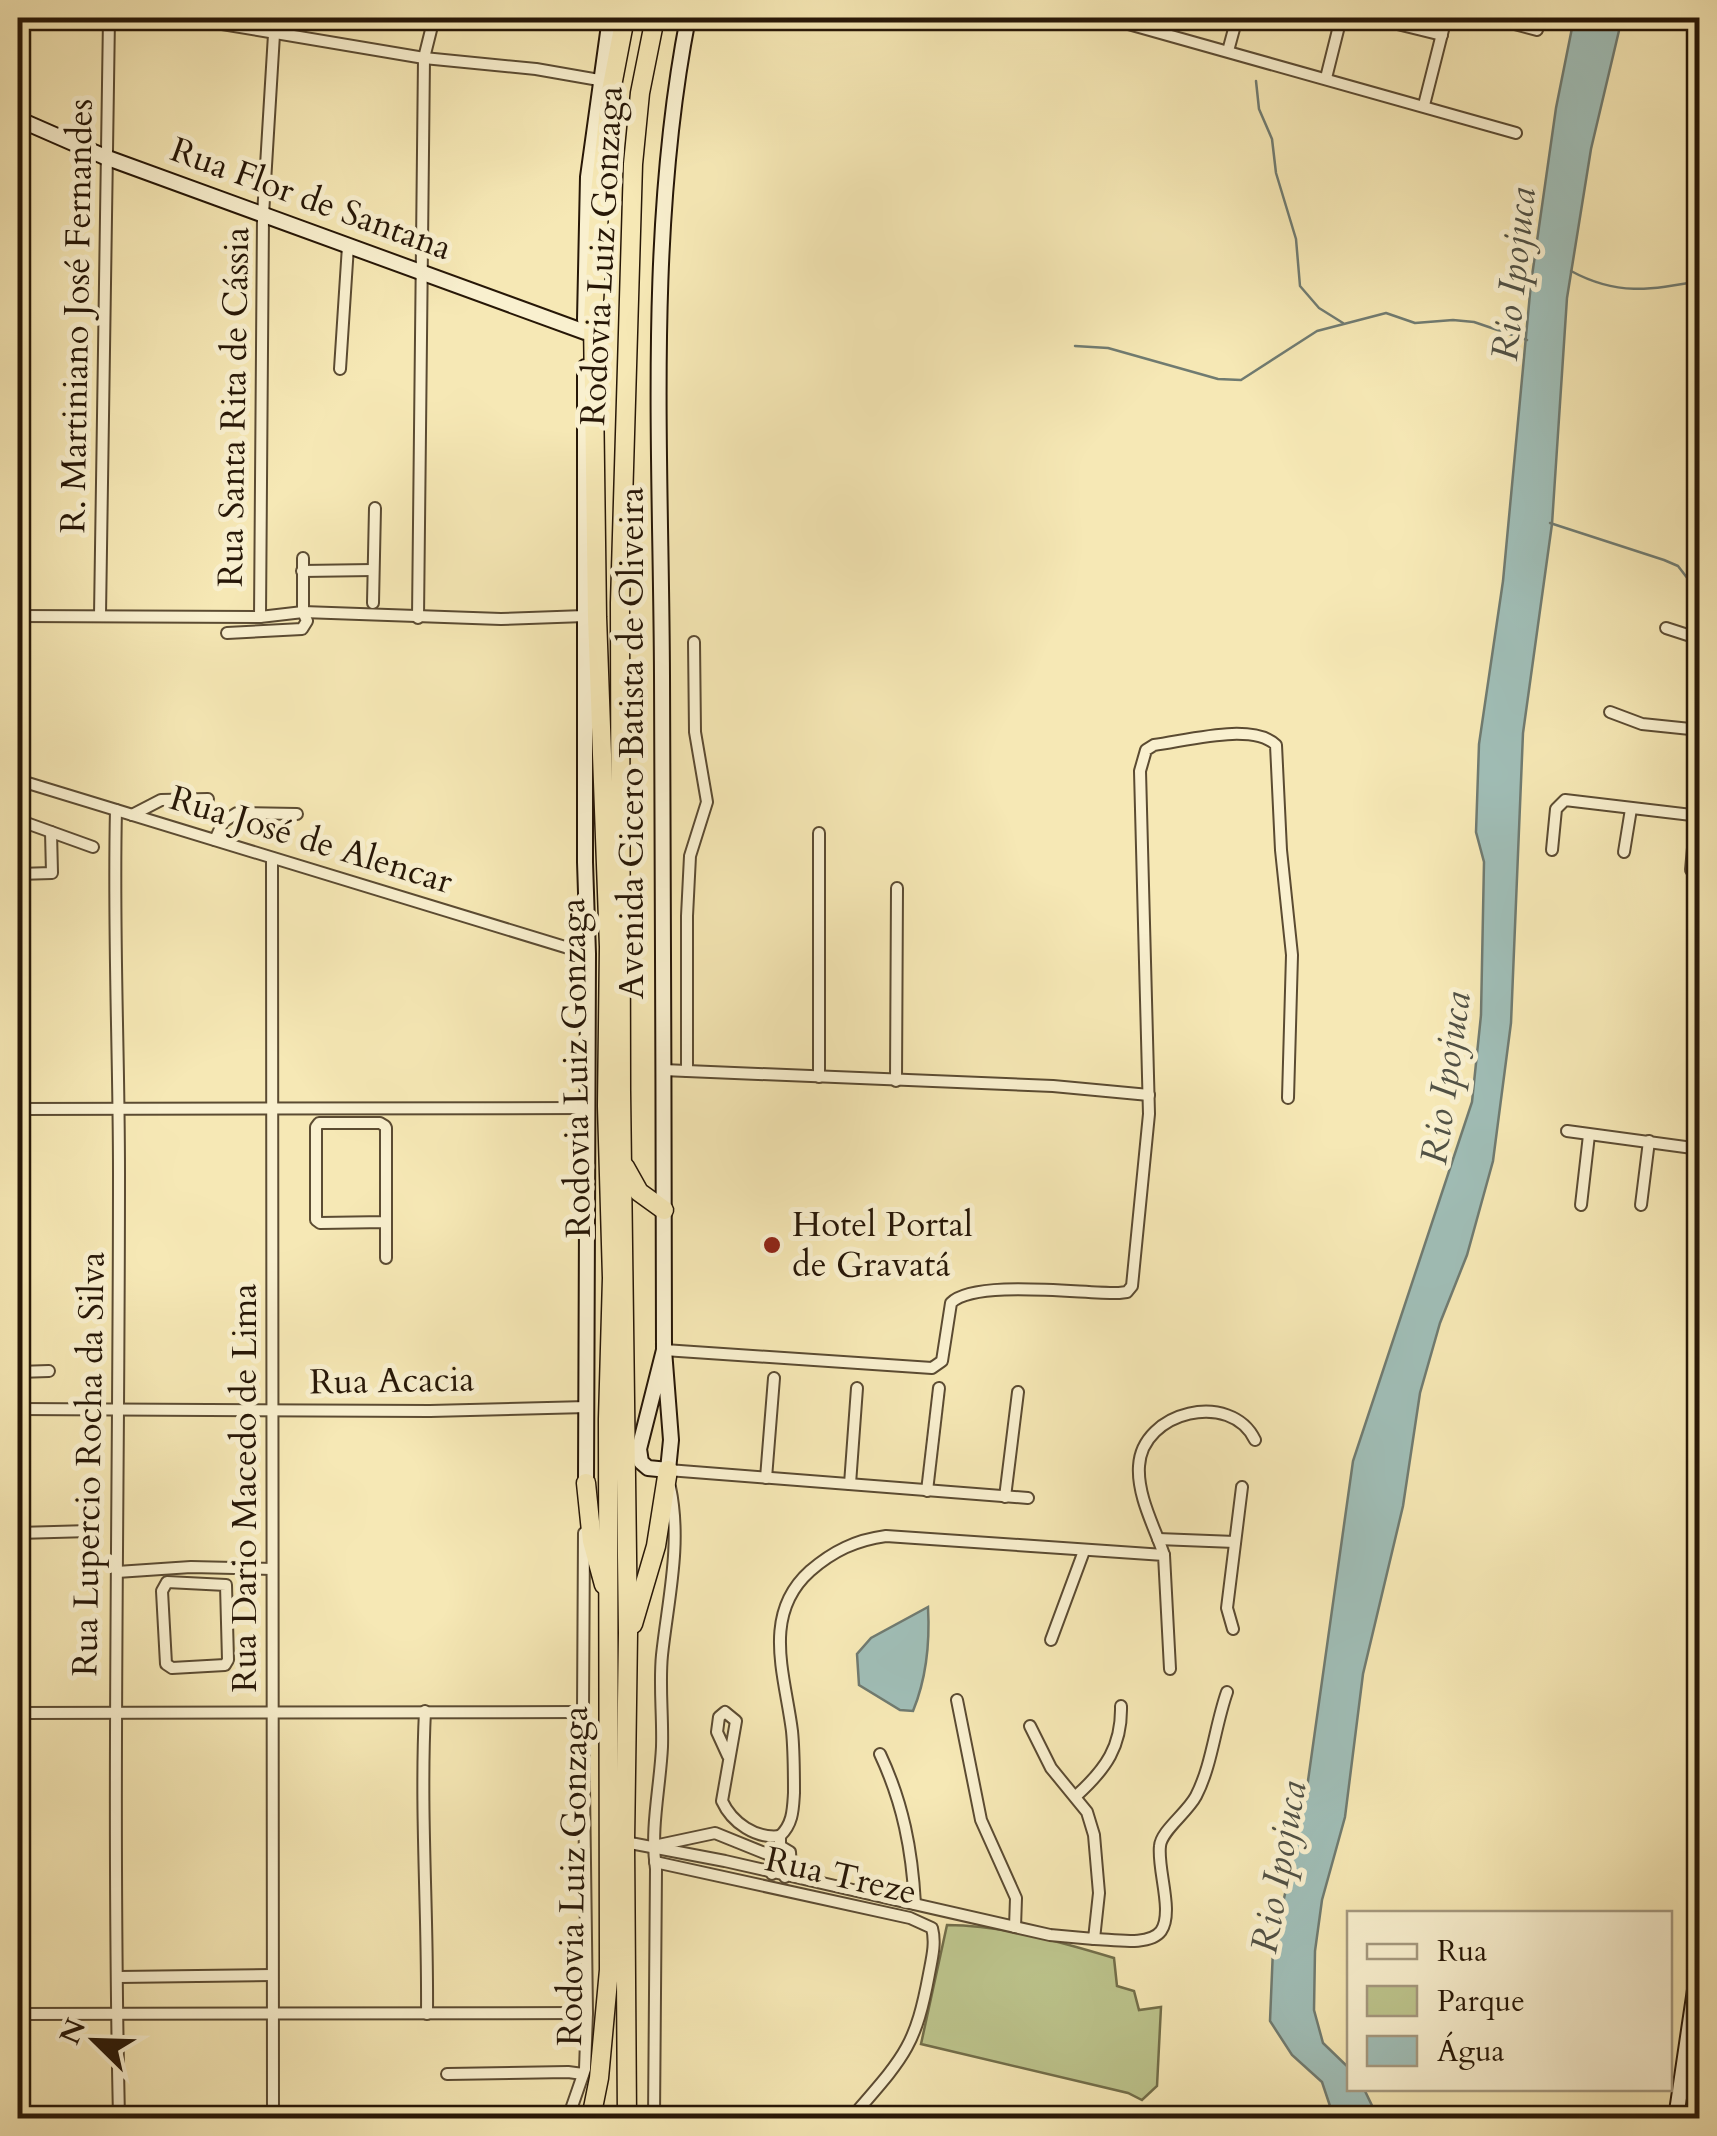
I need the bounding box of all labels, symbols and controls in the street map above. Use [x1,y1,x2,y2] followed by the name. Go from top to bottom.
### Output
[569,85,635,427] street label: Rodovia Luiz Gonzaga
[49,98,105,534] street label: R. Martiniano José Fernandes
[164,126,458,272] street label: Rua Flor de Santana
[1479,185,1549,363] water label: Rio Ipojuca
[207,227,261,587] street label: Rua Santa Rita de Cássia
[608,487,656,999] street label: Avenida Cicero Batista de Oliveira
[164,774,458,906] street label: Rua José de Alencar
[549,898,603,1238] street label: Rodovia Luiz Gonzaga
[1408,988,1484,1168] water label: Rio Ipojuca
[792,1201,973,1289] place label: Hotel Portal de Gravatá
[761,1234,783,1256] marker: Hotel Portal de Gravatá
[61,1251,117,1677] street label: Rua Lupercio Rocha da Silva
[221,1283,269,1693] street label: Rua Dario Macedo de Lima
[309,1356,475,1406] street label: Rua Acacia
[546,1706,600,2046] street label: Rodovia Luiz Gonzaga
[1238,1777,1320,1957] water label: Rio Ipojuca
[761,1835,921,1917] street label: Rua Treze
[1347,1911,1672,2091] legend
[1437,1931,1487,1972] text: Rua
[1437,1981,1525,2022] text: Parque
[45,1991,145,2091] north arrow
[51,2013,95,2050] text: N
[1437,2031,1505,2072] text: Água

